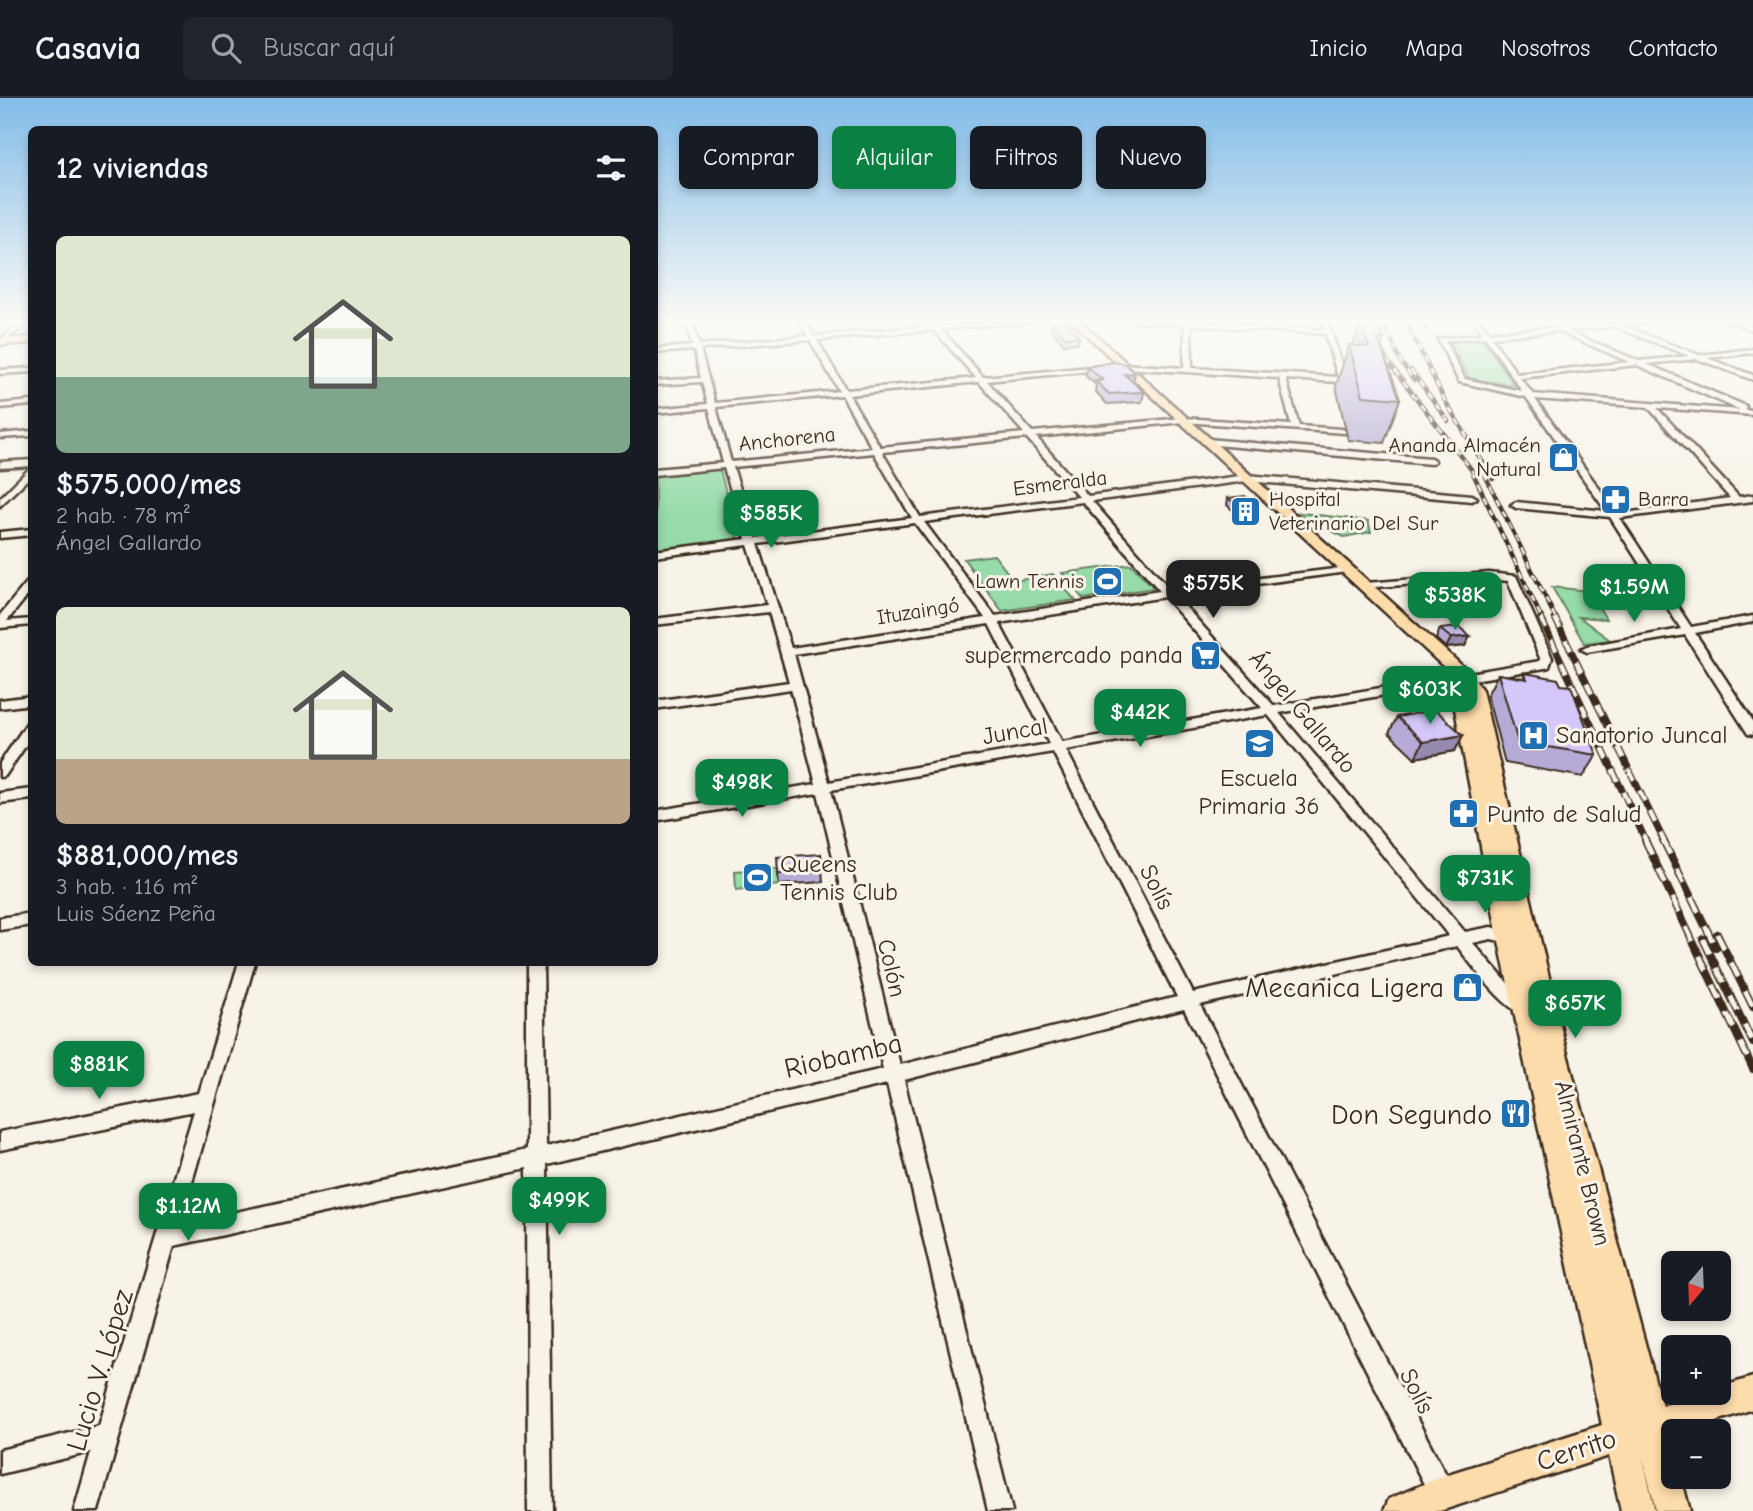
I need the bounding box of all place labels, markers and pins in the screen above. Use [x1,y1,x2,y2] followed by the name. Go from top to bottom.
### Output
[1388,433,1541,481] place label: Ananda Almacén Natural
[1547,440,1581,474] shop icon: Ananda Almacén Natural
[1598,482,1632,516] pharmacy icon: Barra
[1269,487,1439,535] place label: Hospital Veterinario Del Sur
[1638,487,1689,511] place label: Barra
[722,490,820,550] pin: $585K
[1229,494,1263,528] building icon: Hospital Veterinario Del Sur
[1164,560,1262,620] pin: $575K
[1090,564,1124,598] sports icon: Lawn Tennis
[1577,564,1691,624] pin: $1.59M
[975,569,1084,593] place label: Lawn Tennis
[1406,573,1504,632] pin: $538K
[1189,638,1223,672] supermarket icon: supermercado panda
[965,641,1183,669] place label: supermercado panda
[1381,666,1479,726] pin: $603K
[1091,690,1189,749] pin: $442K
[1516,718,1550,752] hospital icon: Sanatorio Juncal
[1556,721,1728,749] place label: Sanatorio Juncal
[1242,727,1276,761] school or university icon: Escuela Primaria 36
[693,760,791,819] pin: $498K
[1198,764,1320,820] place label: Escuela Primaria 36
[1447,797,1481,831] pharmacy icon: Punto de Salud
[1487,800,1642,828] place label: Punto de Salud
[780,850,898,906] place label: Queens Tennis Club
[1436,856,1534,915] pin: $731K
[740,861,774,895] sports icon: Queens Tennis Club
[1450,970,1484,1004] shop icon: Mecanica Ligera
[1245,972,1444,1004] place label: Mecanica Ligera
[1526,981,1624,1040] pin: $657K
[50,1042,148,1101] pin: $881K
[1498,1097,1532,1131] restaurant icon: Don Segundo
[1331,1099,1492,1131] place label: Don Segundo
[510,1178,608,1237] pin: $499K
[131,1184,245,1243] pin: $1.12M

